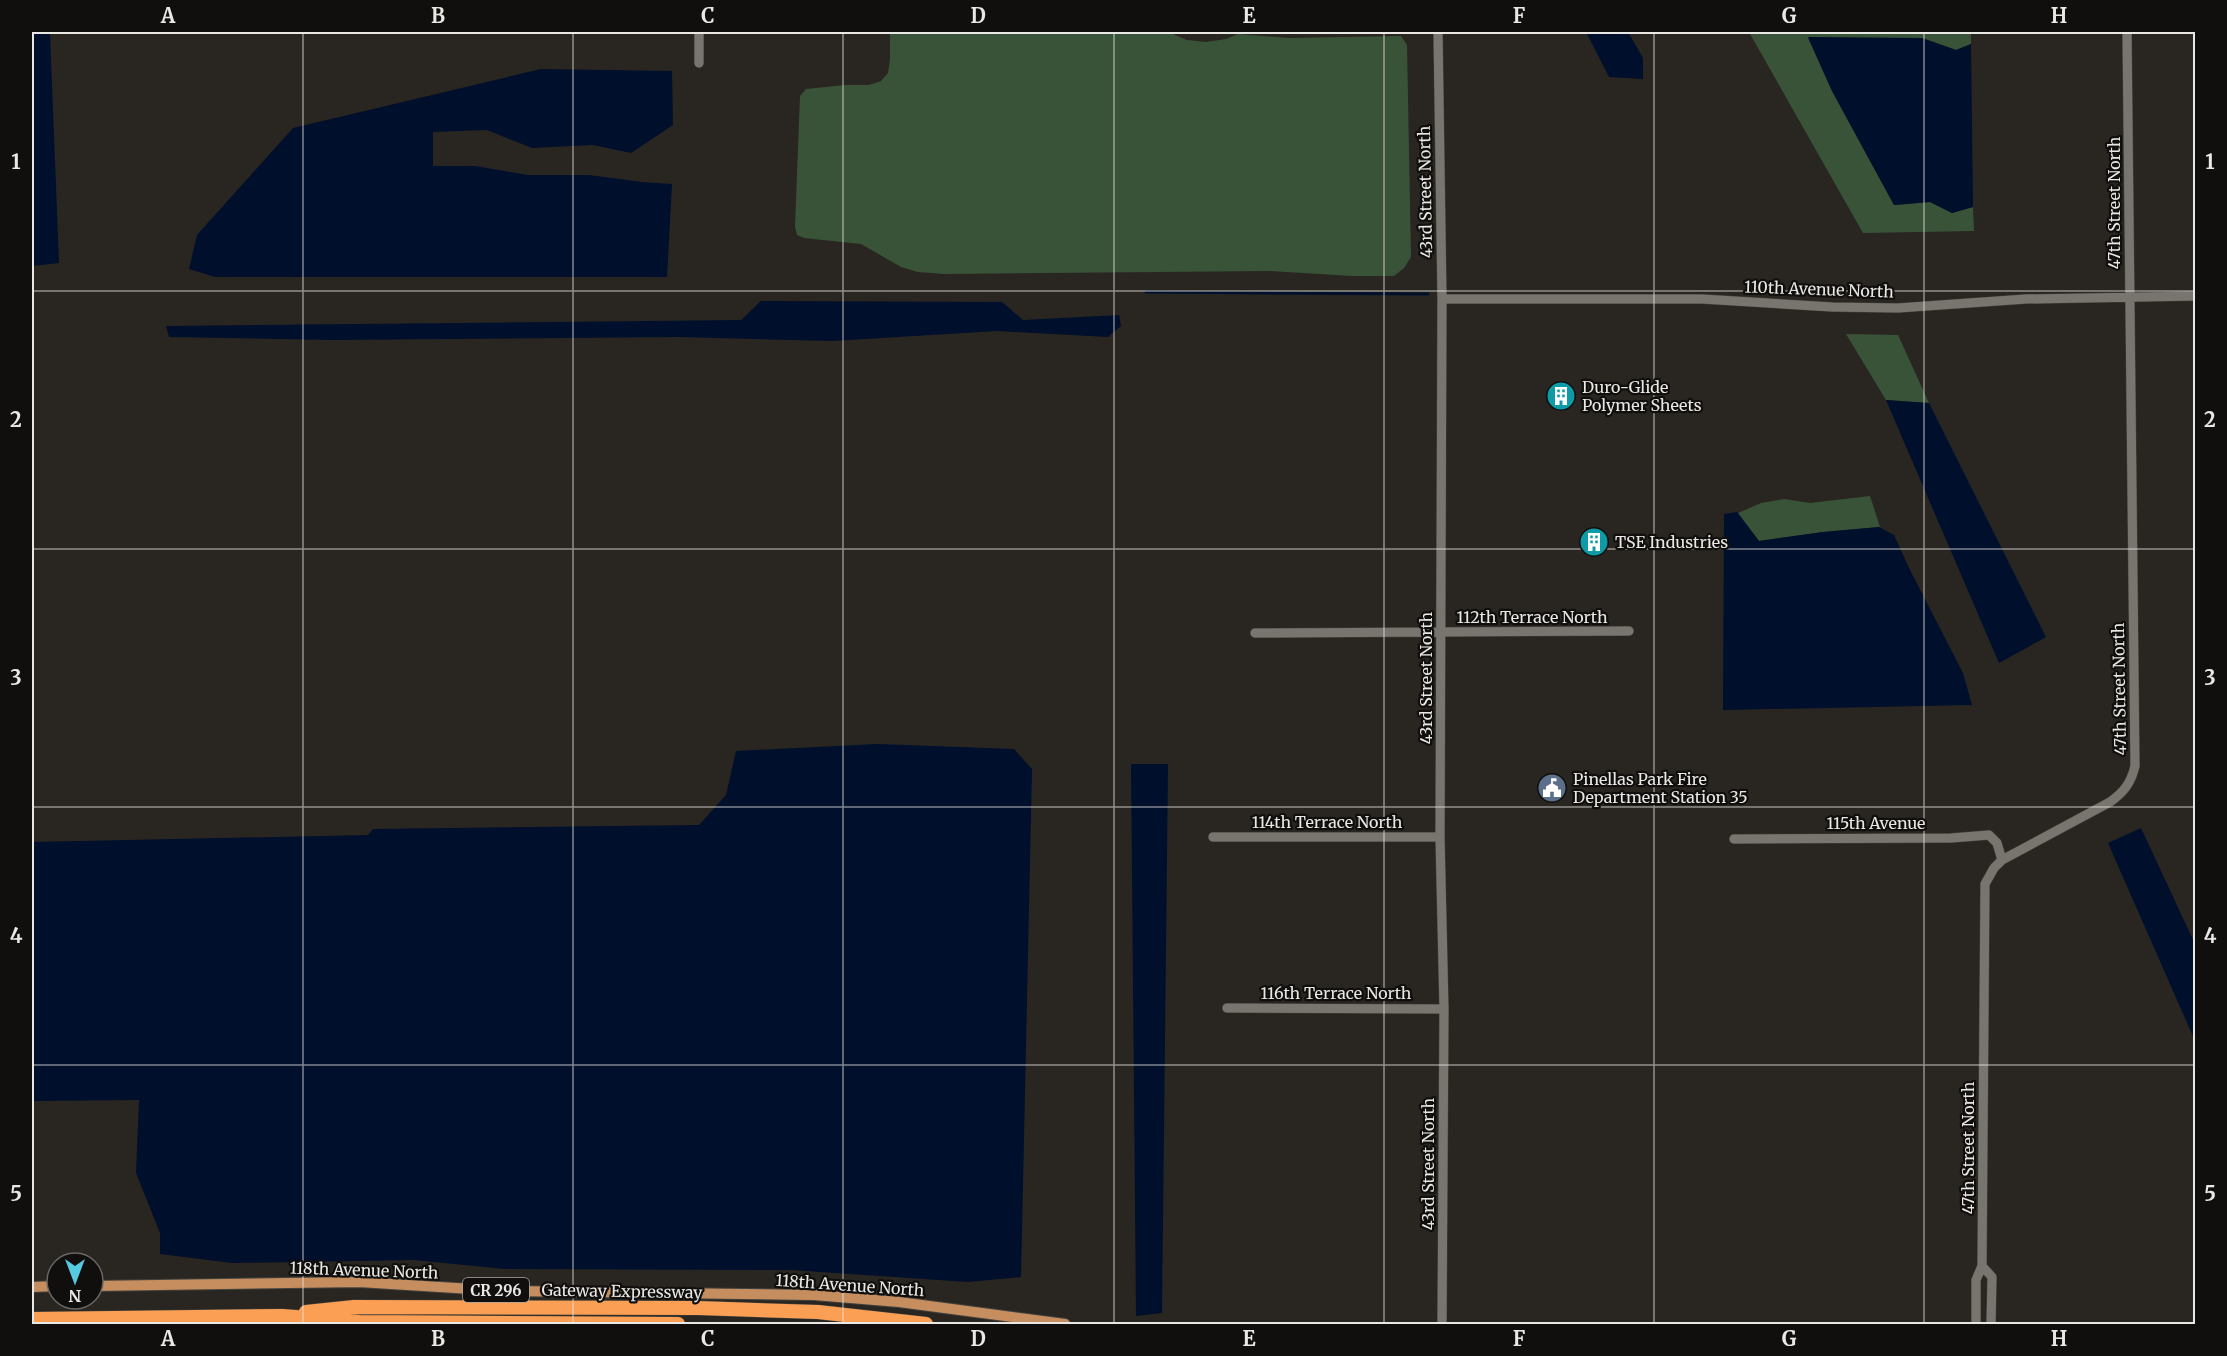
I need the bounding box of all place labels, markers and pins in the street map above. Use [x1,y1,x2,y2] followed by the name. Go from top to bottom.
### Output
[1582,377,1702,415] place label: Duro-Glide Polymer Sheets
[1545,380,1577,412] building icon: Duro-Glide Polymer Sheets
[1578,526,1610,558] building icon: TSE Industries
[1615,532,1728,552] place label: TSE Industries
[1573,769,1747,807] place label: Pinellas Park Fire Department Station 35
[1536,772,1568,804] public building icon: Pinellas Park Fire Department Station 35

